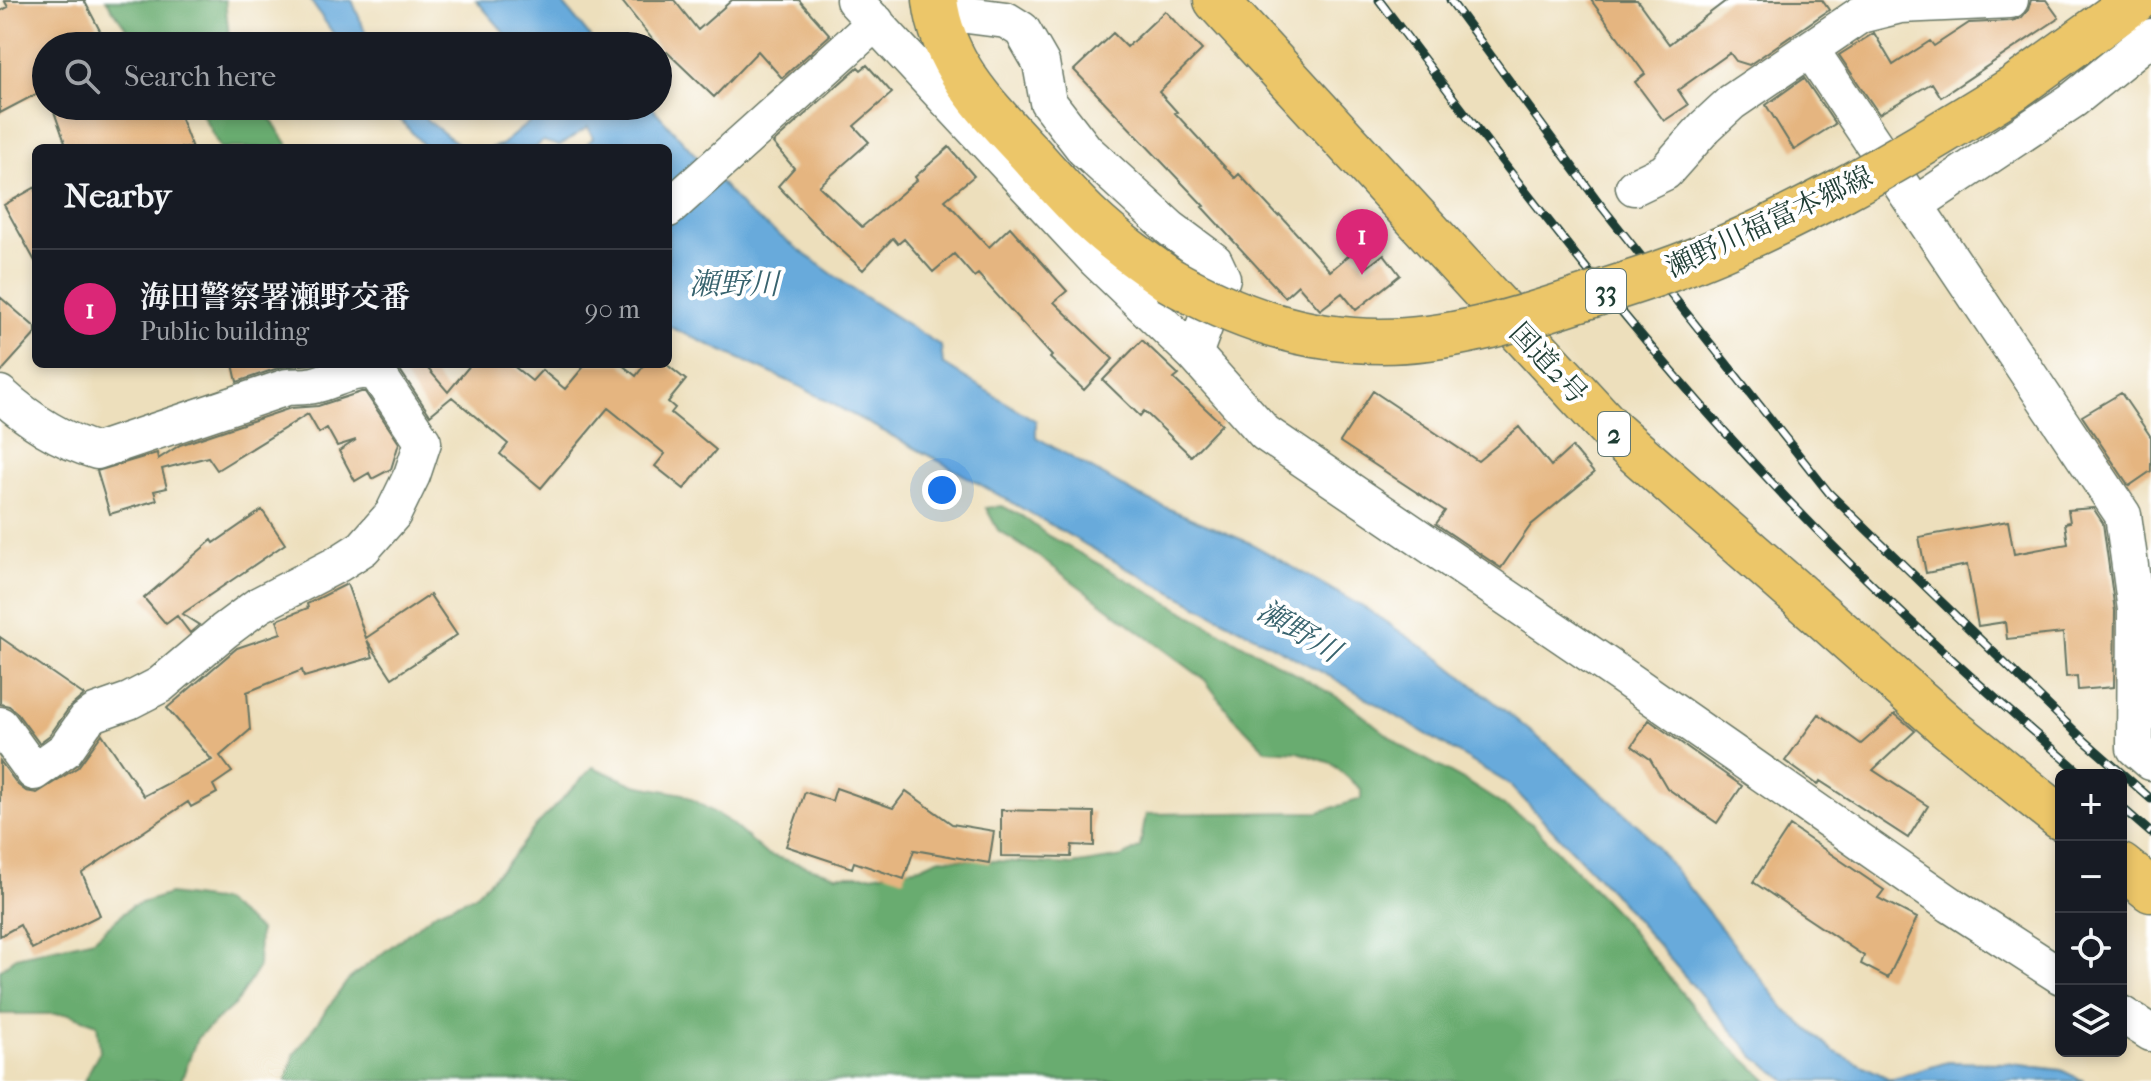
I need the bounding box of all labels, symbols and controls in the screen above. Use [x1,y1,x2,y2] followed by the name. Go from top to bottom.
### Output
[32,32,672,120] search box
[60,54,104,98] icon: search
[124,59,276,94] text: Search here
[1661,159,1878,284] street label: 瀬野川福富本郷線
[64,176,171,216] text: Nearby
[1336,209,1388,275] pin: 1
[689,267,782,302] water label: 瀬野川
[1586,269,1626,313] road number: 33
[140,280,410,315] text: 海田警察署瀬野交番
[85,294,95,325] text: 1
[585,294,640,325] text: 90 m
[140,316,309,347] text: Public building
[1503,316,1594,411] street label: 国道2号
[1598,412,1630,456] road number: 2
[922,470,962,510] your location
[1251,593,1349,671] water label: 瀬野川
[2055,769,2127,1057] map controls
[2055,769,2127,841] button: +
[2055,841,2127,913] button: −
[2055,913,2127,985] button: locate
[2055,985,2127,1057] button: layers

